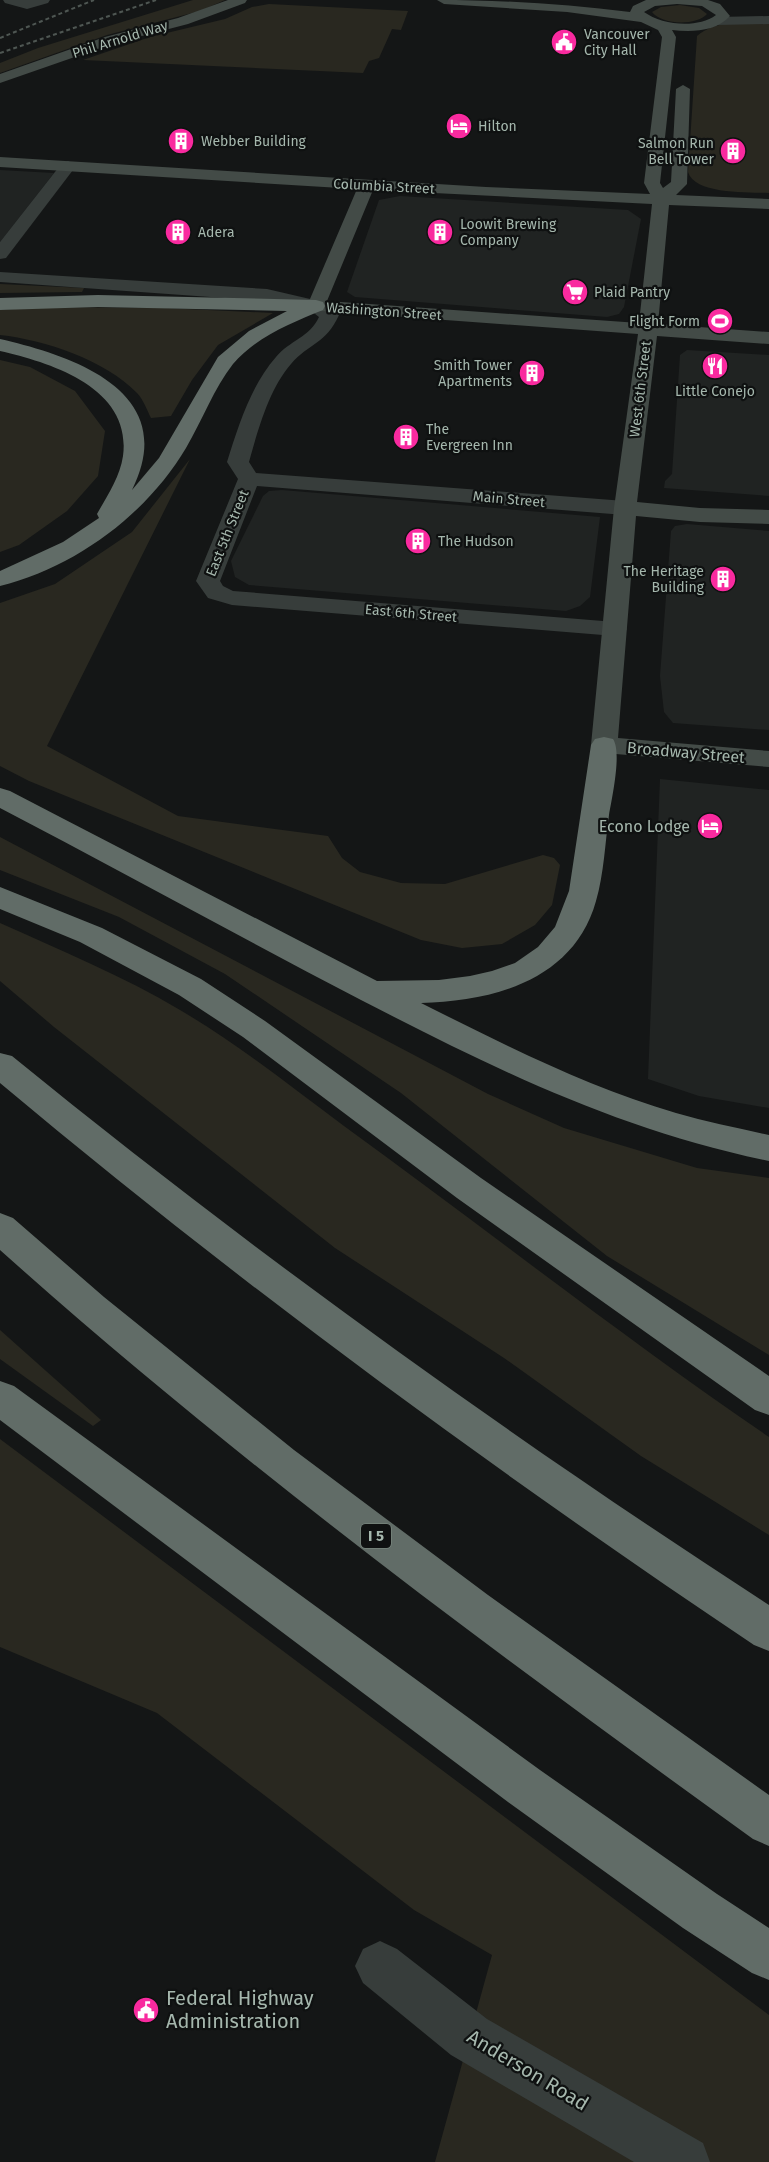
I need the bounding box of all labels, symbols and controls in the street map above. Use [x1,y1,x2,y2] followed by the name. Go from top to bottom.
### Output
[70,17,170,62] street label: Phil Arnold Way
[584,26,650,59] place label: Vancouver City Hall
[549,27,579,57] public building icon: Vancouver City Hall
[444,111,474,141] hotel icon: Hilton
[478,118,517,135] place label: Hilton
[166,126,196,156] building icon: Webber Building
[201,133,307,150] place label: Webber Building
[638,135,715,168] place label: Salmon Run Bell Tower
[718,136,748,166] building icon: Salmon Run Bell Tower
[333,175,436,198] street label: Columbia Street
[460,216,557,249] place label: Loowit Brewing Company
[163,217,193,247] building icon: Adera
[425,217,455,247] building icon: Loowit Brewing Company
[198,224,235,241] place label: Adera
[560,277,590,307] supermarket icon: Plaid Pantry
[594,284,670,301] place label: Plaid Pantry
[326,299,443,324] street label: Washington Street
[705,306,735,336] sports icon: Flight Form
[629,313,700,330] place label: Flight Form
[626,339,655,438] street label: West 6th Street
[700,351,730,381] restaurant icon: Little Conejo
[434,357,513,390] place label: Smith Tower Apartments
[517,358,547,388] building icon: Smith Tower Apartments
[675,383,755,400] place label: Little Conejo
[426,421,513,454] place label: The Evergreen Inn
[391,422,421,452] building icon: The Evergreen Inn
[202,486,253,579] street label: East 5th Street
[472,488,547,511] street label: Main Street
[403,526,433,556] building icon: The Hudson
[438,533,514,550] place label: The Hudson
[624,563,705,596] place label: The Heritage Building
[708,564,738,594] building icon: The Heritage Building
[364,601,459,626] street label: East 6th Street
[626,738,746,767] street label: Broadway Street
[695,811,725,841] hotel icon: Econo Lodge
[599,817,690,836] place label: Econo Lodge
[361,1524,391,1548] road number: I 5
[166,1986,314,2033] place label: Federal Highway Administration
[131,1995,161,2025] public building icon: Federal Highway Administration
[463,2024,593,2116] street label: Anderson Road

